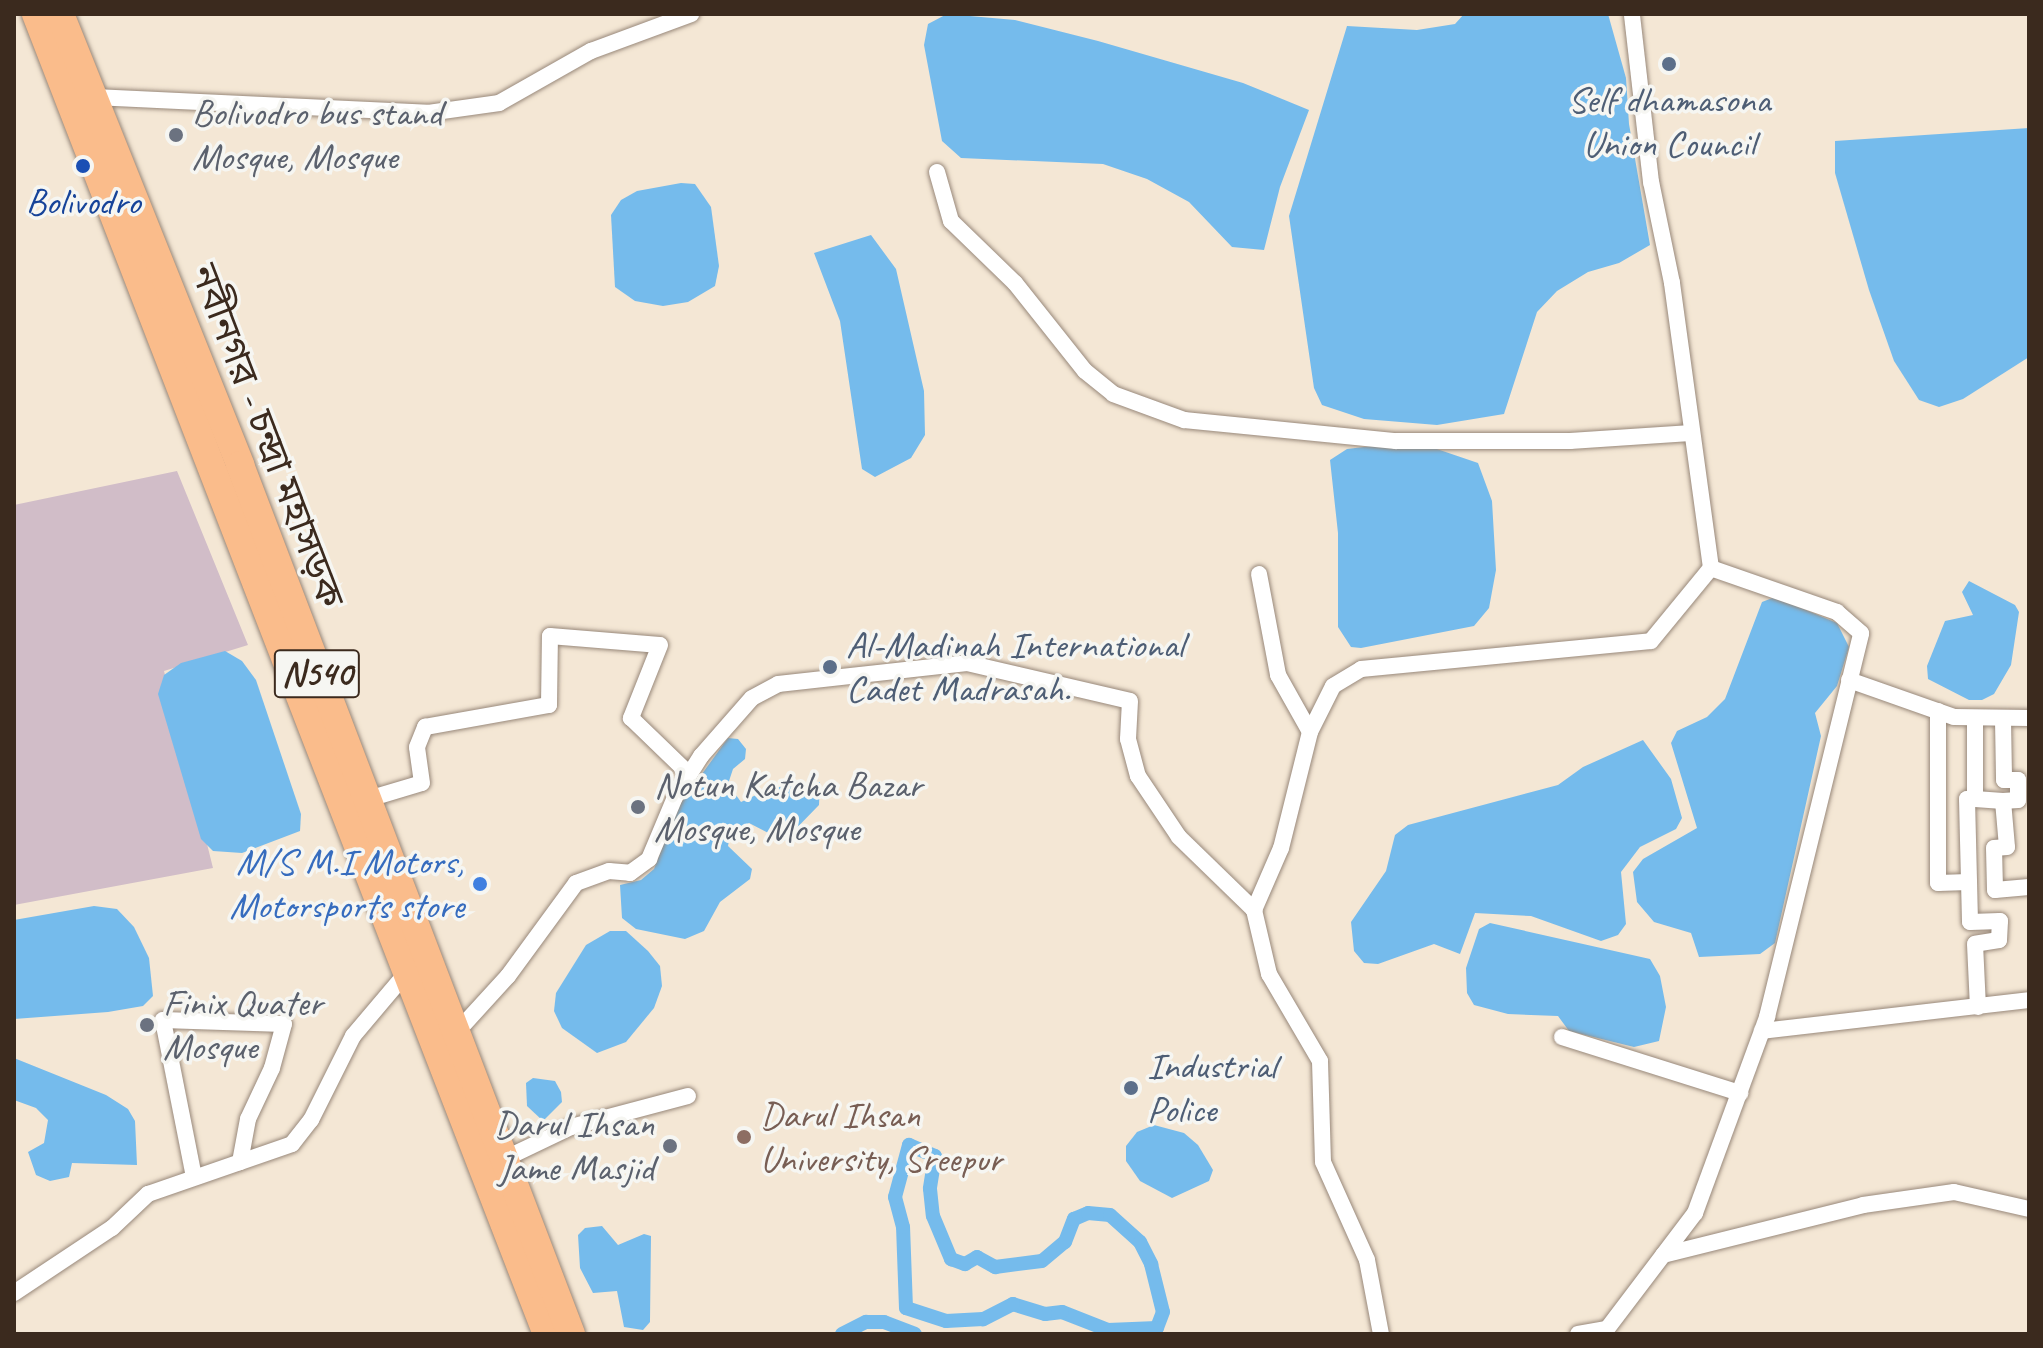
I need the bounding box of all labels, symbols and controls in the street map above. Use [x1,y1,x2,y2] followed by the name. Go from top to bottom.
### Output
[1660,55,1678,73] marker: Self dhamasona Union Council
[1568,77,1770,166] place label: Self dhamasona Union Council
[192,90,442,180] place label: Bolivodro bus stand Mosque, Mosque
[167,126,185,144] marker: Bolivodro bus stand Mosque, Mosque
[74,157,92,175] marker: Bolivodro
[26,179,140,225] place label: Bolivodro
[180,258,354,614] street label: নবীনগর - চন্দ্রা মহাসড়ক
[846,622,1184,712] place label: Al-Madinah International Cadet Madrasah.
[273,642,361,706] road number: N540
[821,658,839,676] marker: Al-Madinah International Cadet Madrasah.
[654,762,922,852] place label: Notun Katcha Bazar Mosque, Mosque
[629,798,647,816] marker: Notun Katcha Bazar Mosque, Mosque
[229,839,464,928] place label: M/S M.I Motors, Motorsports store
[471,875,489,893] marker: M/S M.I Motors, Motorsports store
[163,980,321,1070] place label: Finix Quater Mosque
[138,1016,156,1034] marker: Finix Quater Mosque
[1147,1043,1276,1132] place label: Industrial Police
[1122,1079,1140,1097] marker: Industrial Police
[760,1092,1002,1182] place label: Darul Ihsan University, Sreepur
[491,1101,654,1190] place label: Darul Ihsan Jame Masjid
[735,1128,753,1146] marker: Darul Ihsan University, Sreepur
[661,1137,679,1155] marker: Darul Ihsan Jame Masjid

